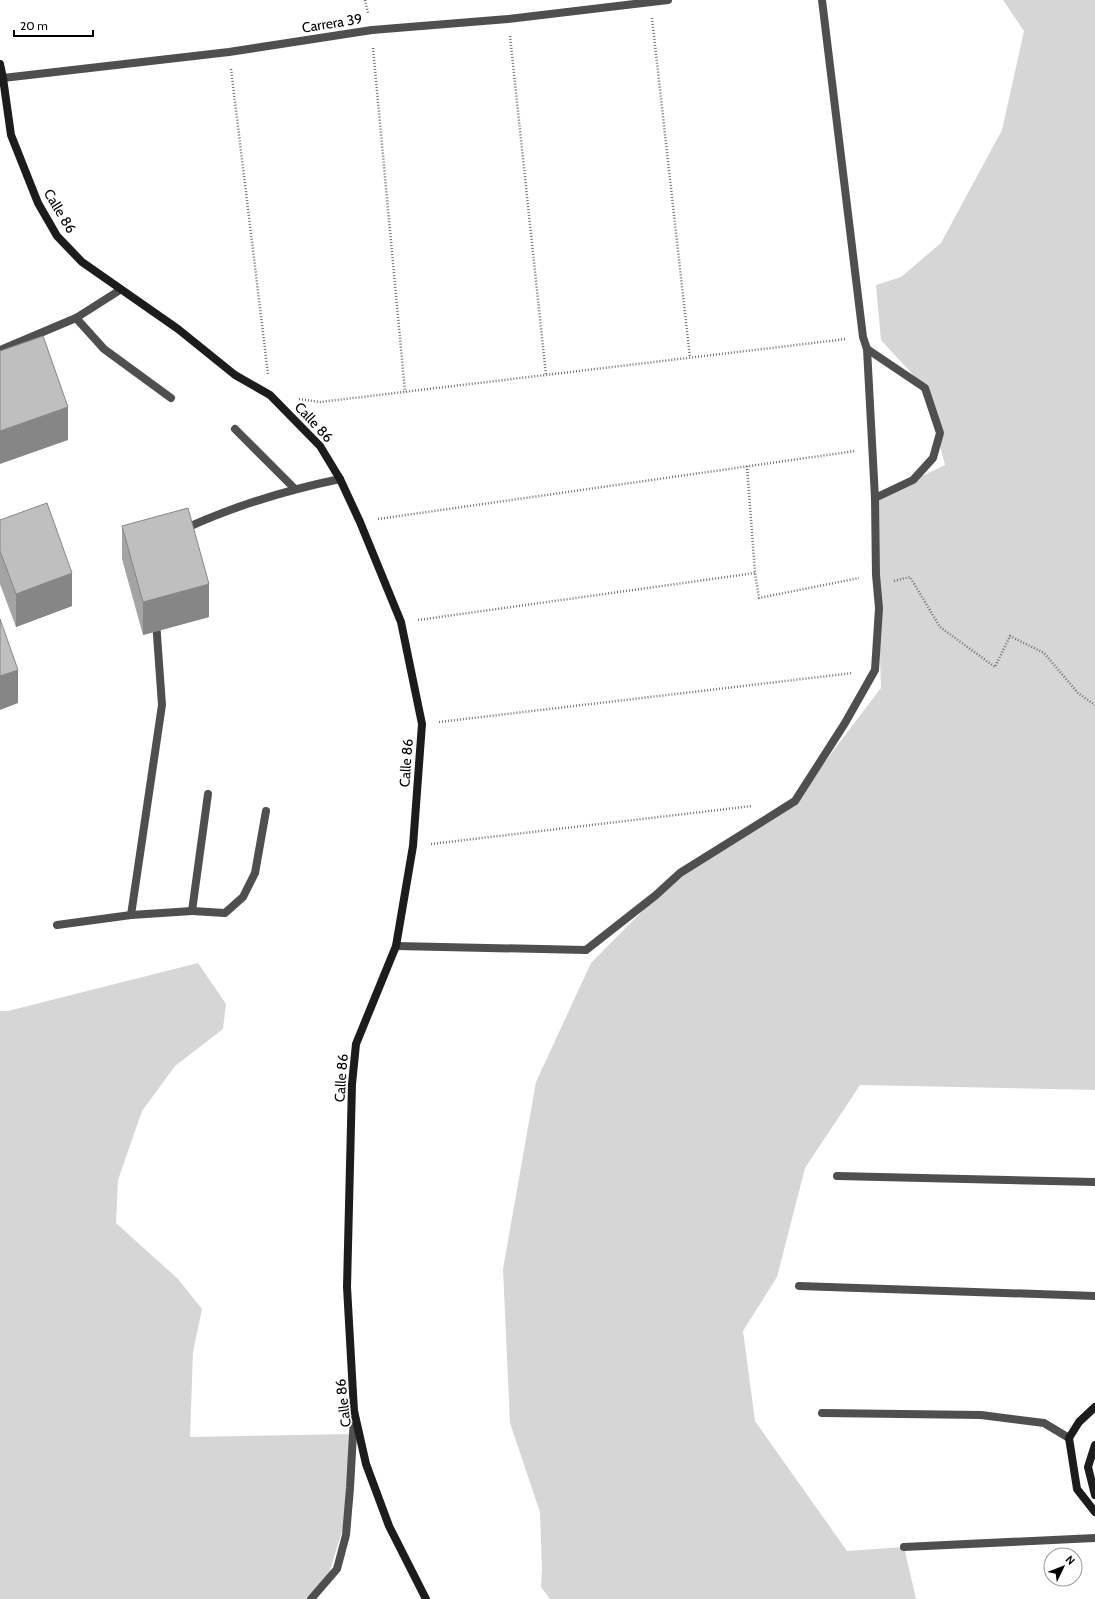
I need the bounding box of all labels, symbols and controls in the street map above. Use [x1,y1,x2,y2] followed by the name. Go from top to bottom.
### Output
[301,9,364,37] street label: Carrera 39
[14,12,93,38] scale bar
[20,18,48,33] text: 20 m
[40,186,80,237] street label: Calle 86
[291,398,337,446] street label: Calle 86
[395,738,417,788] street label: Calle 86
[330,1053,352,1103] street label: Calle 86
[331,1378,355,1428] street label: Calle 86
[1043,1547,1083,1587] north arrow
[1063,1553,1078,1568] text: N

